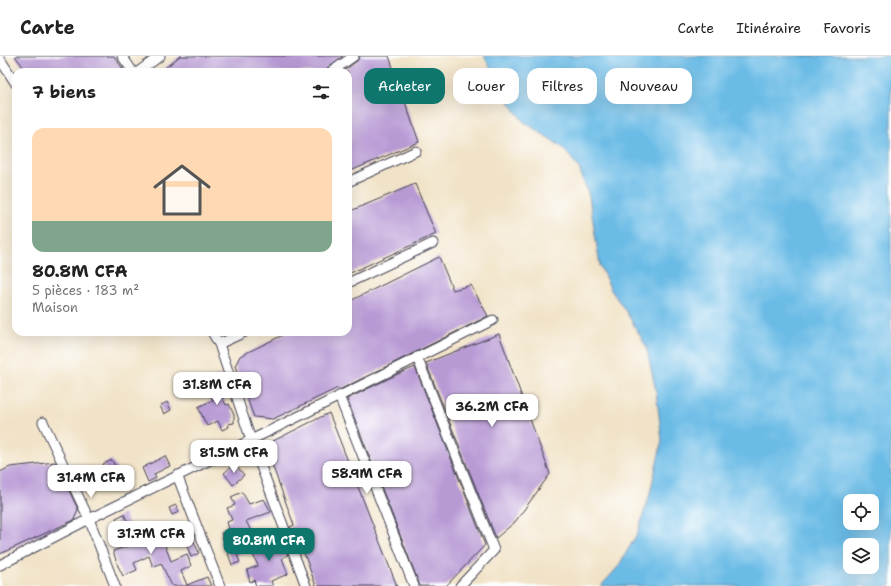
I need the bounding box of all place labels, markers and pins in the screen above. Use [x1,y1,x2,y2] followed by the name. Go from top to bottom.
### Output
[171,372,263,406] pin: 31.8M CFA
[446,394,538,428] pin: 36.2M CFA
[188,440,280,474] pin: 81.5M CFA
[321,461,413,495] pin: 58.9M CFA
[45,465,137,499] pin: 31.4M CFA
[105,521,197,555] pin: 31.7M CFA
[223,528,315,562] pin: 80.8M CFA

